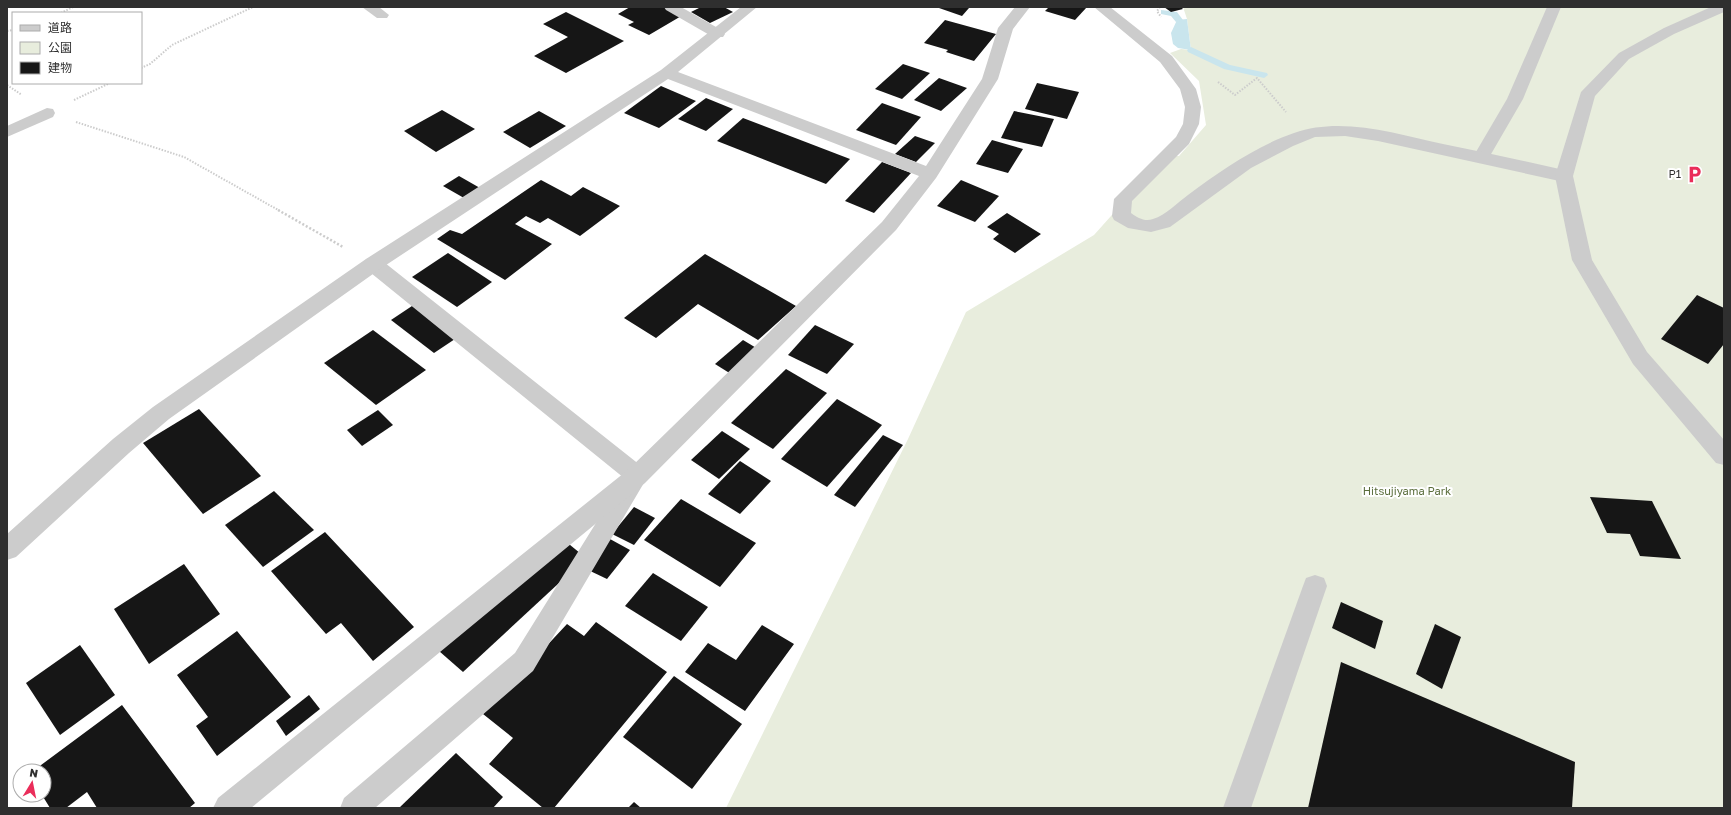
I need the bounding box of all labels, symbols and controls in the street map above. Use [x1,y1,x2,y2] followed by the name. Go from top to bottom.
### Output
[12,12,142,84] legend
[48,20,72,35] text: 道路
[48,40,72,55] text: 公園
[48,60,72,75] text: 建物
[1684,164,1704,184] parking icon: P1
[1668,167,1681,180] place label: P1
[1363,484,1451,497] park label: Hitsujiyama Park
[12,763,52,803] north arrow
[29,766,39,780] text: N

